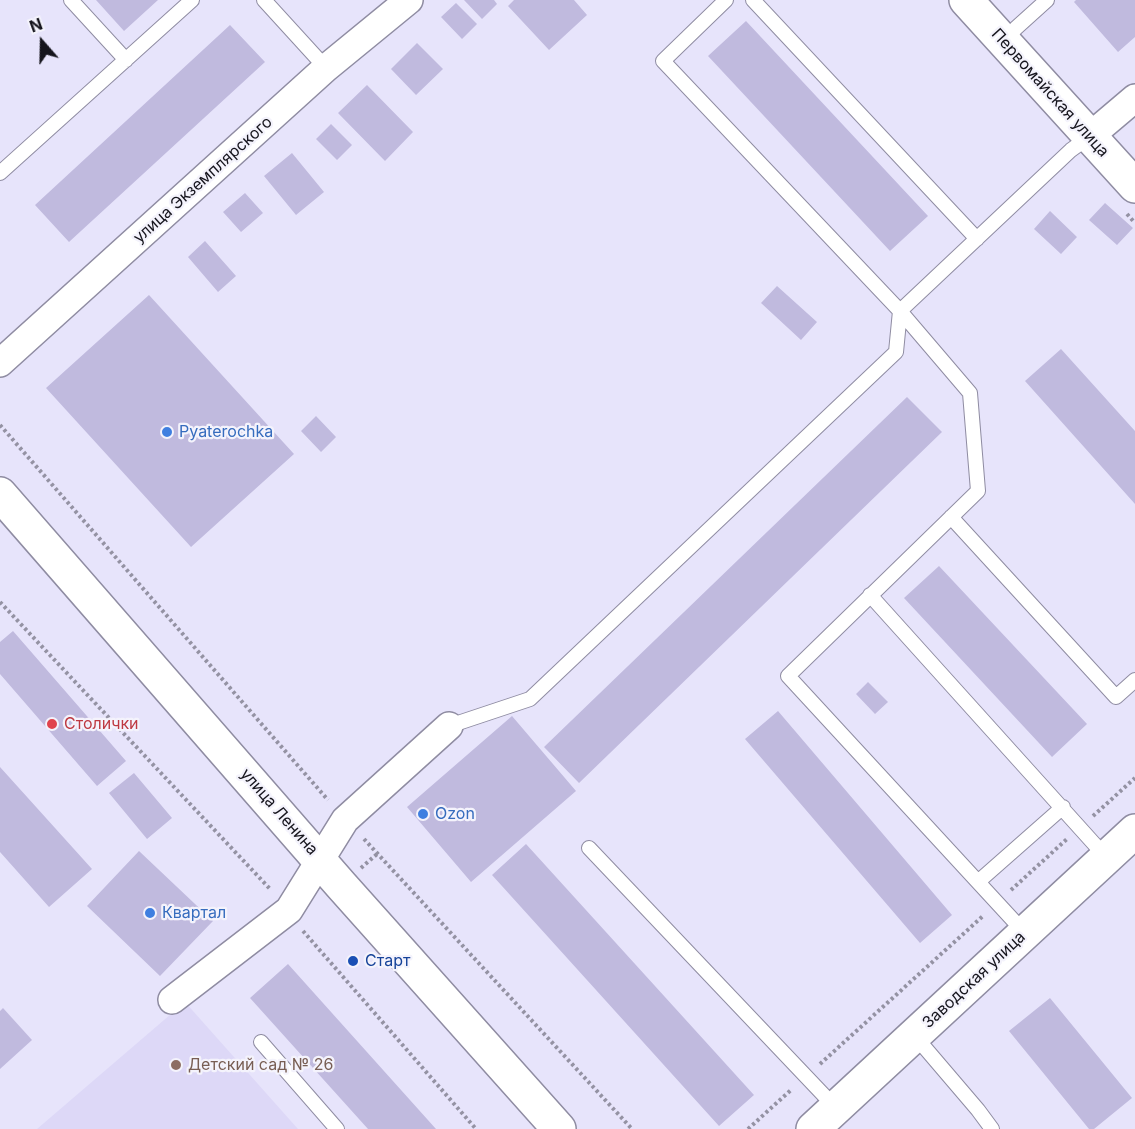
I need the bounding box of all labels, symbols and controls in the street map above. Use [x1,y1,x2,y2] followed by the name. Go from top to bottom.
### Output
[12,12,72,72] north arrow
[27,14,45,37] text: N
[987,25,1113,161] street label: Первомайская улица
[130,113,276,247] street label: улица Экземплярского
[179,422,273,442] place label: Pyaterochka
[160,425,174,439] marker: Pyaterochka
[64,714,139,734] place label: Столички
[45,717,59,731] marker: Столички
[236,765,322,859] street label: улица Ленина
[435,804,475,824] place label: Ozon
[416,807,430,821] marker: Ozon
[162,903,226,923] place label: Квартал
[143,906,157,920] marker: Квартал
[919,928,1029,1032] street label: Заводская улица
[365,951,410,971] place label: Старт
[346,954,360,968] marker: Старт
[188,1055,333,1075] place label: Детский сад № 26
[169,1058,183,1072] marker: Детский сад № 26

